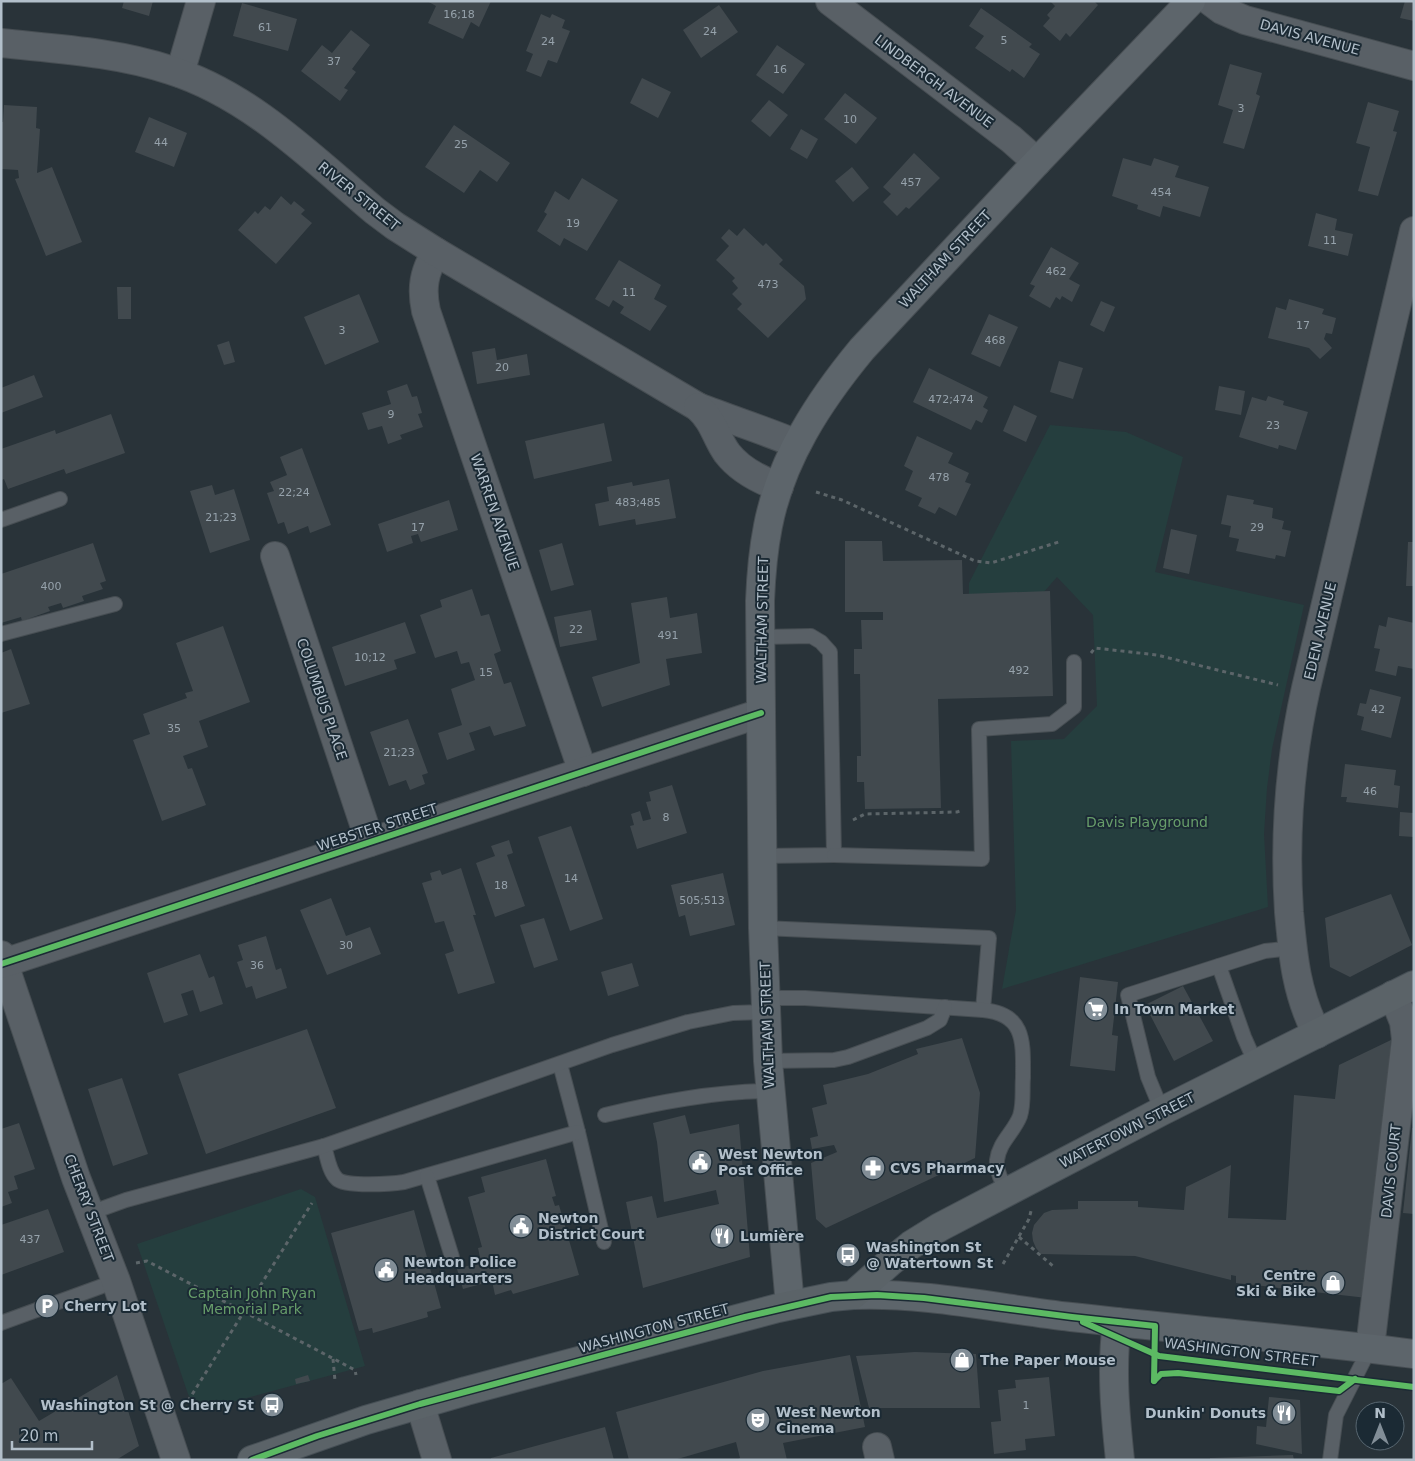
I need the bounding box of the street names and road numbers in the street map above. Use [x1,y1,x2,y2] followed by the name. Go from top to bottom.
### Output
[1258,16,1362,58] street label: DAVIS AVENUE
[872,31,996,131] street label: LINDBERGH AVENUE
[315,158,403,234] street label: RIVER STREET
[896,207,995,311] street label: WALTHAM STREET
[467,451,523,573] street label: WARREN AVENUE
[753,556,771,684] street label: WALTHAM STREET
[1301,580,1339,682] street label: EDEN AVENUE
[294,636,350,762] street label: COLUMBUS PLACE
[315,800,440,854] street label: WEBSTER STREET
[757,961,777,1089] street label: WALTHAM STREET
[1057,1089,1198,1171] street label: WATERTOWN STREET
[1378,1123,1404,1219] street label: DAVIS COURT
[61,1152,117,1265] street label: CHERRY STREET
[577,1300,731,1356] street label: WASHINGTON STREET
[1163,1335,1319,1369] street label: WASHINGTON STREET

